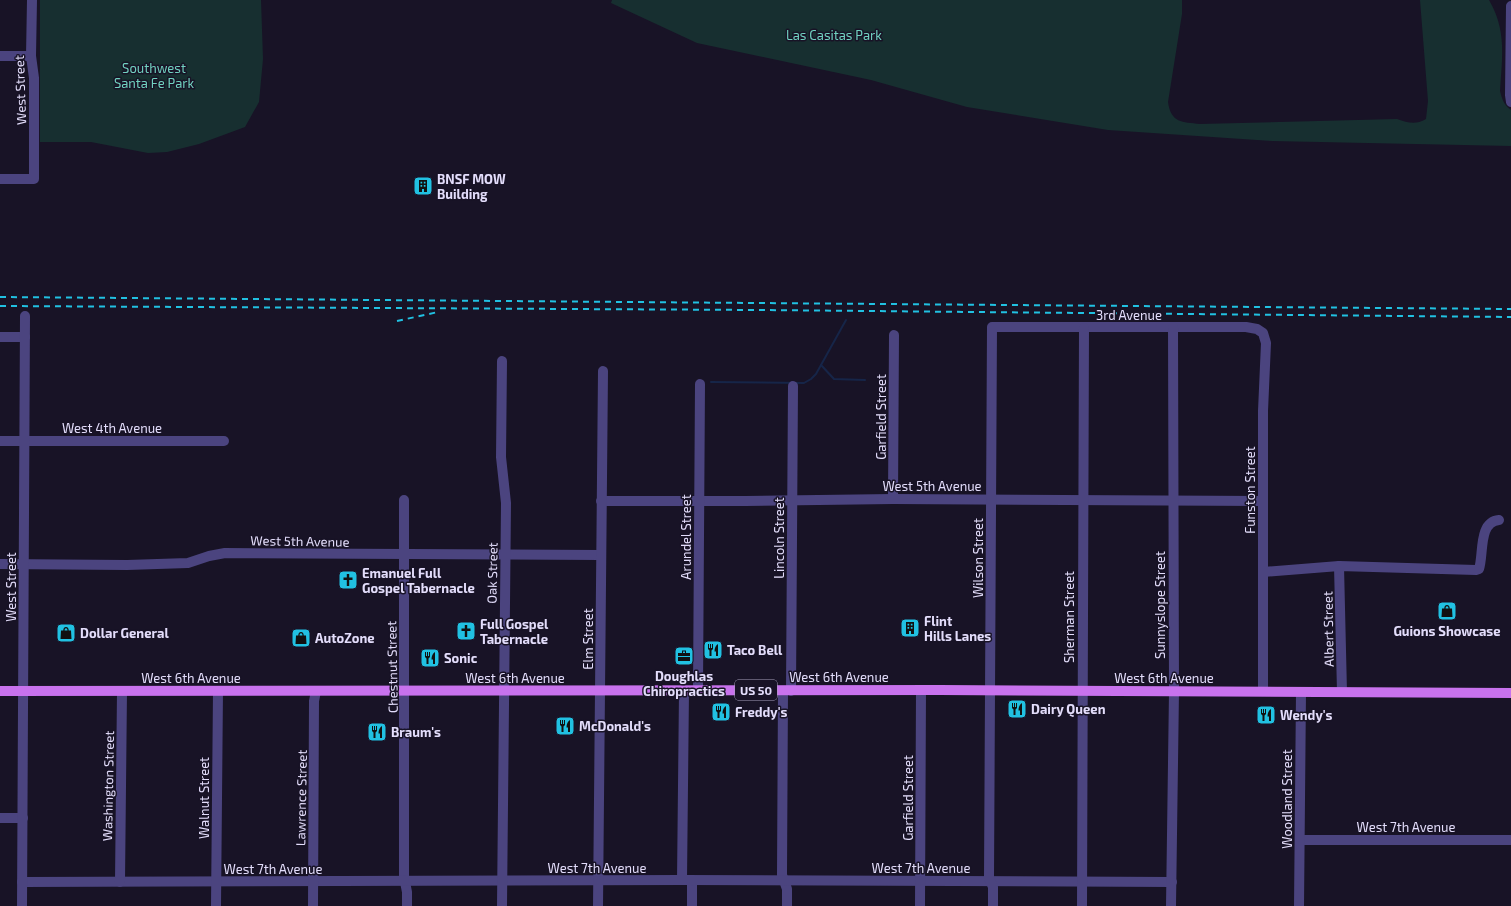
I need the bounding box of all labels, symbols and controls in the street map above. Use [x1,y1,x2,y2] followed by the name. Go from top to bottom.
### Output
[786,27,882,43] park label: Las Casitas Park
[11,55,29,125] street label: West Street
[114,60,194,91] park label: Southwest Santa Fe Park
[437,171,506,202] place label: BNSF MOW Building
[412,175,434,197] building icon: BNSF MOW Building
[1096,307,1162,323] street label: 3rd Avenue
[873,374,889,460] street label: Garfield Street
[62,420,162,436] street label: West 4th Avenue
[1242,446,1258,534] street label: Funston Street
[882,478,982,494] street label: West 5th Avenue
[678,494,694,580] street label: Arundel Street
[771,497,787,579] street label: Lincoln Street
[970,518,986,598] street label: Wilson Street
[250,532,350,550] street label: West 5th Avenue
[483,542,501,604] street label: Oak Street
[1152,551,1168,659] street label: Sunnyslope Street
[3,552,19,622] street label: West Street
[362,565,475,596] place label: Emanuel Full Gospel Tabernacle
[337,569,359,591] church icon: Emanuel Full Gospel Tabernacle
[1061,571,1077,663] street label: Sherman Street
[1319,591,1337,667] street label: Albert Street
[1436,600,1458,622] shop icon: Guions Showcase
[580,608,596,670] street label: Elm Street
[924,613,991,644] place label: Flint Hills Lanes
[480,616,549,647] place label: Full Gospel Tabernacle
[899,617,921,639] building icon: Flint Hills Lanes
[455,620,477,642] church icon: Full Gospel Tabernacle
[383,621,401,713] street label: Chestnut Street
[55,622,77,644] shop icon: Dollar General
[1393,623,1501,639] place label: Guions Showcase
[80,625,169,641] place label: Dollar General
[290,627,312,649] shop icon: AutoZone
[315,630,375,646] place label: AutoZone
[702,639,724,661] restaurant icon: Taco Bell
[727,642,783,658] place label: Taco Bell
[673,645,695,667] office icon: Doughlas Chiropractics
[419,647,441,669] restaurant icon: Sonic
[444,650,478,666] place label: Sonic
[643,668,725,699] place label: Doughlas Chiropractics
[789,669,889,685] street label: West 6th Avenue
[141,670,241,686] street label: West 6th Avenue
[465,670,565,686] street label: West 6th Avenue
[1114,670,1214,686] street label: West 6th Avenue
[735,680,777,700] road number: US 50
[1006,698,1028,720] restaurant icon: Dairy Queen
[710,701,732,723] restaurant icon: Freddy's
[1031,701,1106,718] place label: Dairy Queen
[735,704,787,720] place label: Freddy's
[1255,704,1277,726] restaurant icon: Wendy's
[1280,707,1332,723] place label: Wendy's
[554,715,576,737] restaurant icon: McDonald's
[579,718,651,734] place label: McDonald's
[366,721,388,743] restaurant icon: Braum's
[391,724,441,740] place label: Braum's
[99,731,117,841] street label: Washington Street
[1279,749,1295,849] street label: Woodland Street
[292,750,310,846] street label: Lawrence Street
[900,755,916,841] street label: Garfield Street
[196,757,212,839] street label: Walnut Street
[1357,819,1455,835] street label: West 7th Avenue
[548,860,646,876] street label: West 7th Avenue
[872,860,970,876] street label: West 7th Avenue
[224,861,322,877] street label: West 7th Avenue

